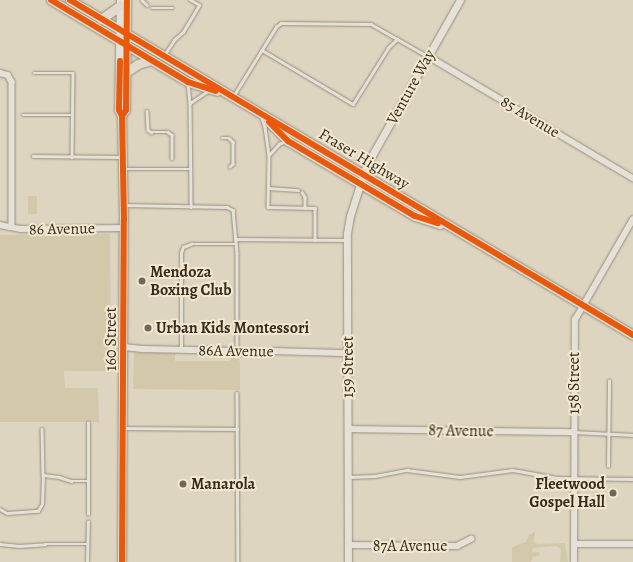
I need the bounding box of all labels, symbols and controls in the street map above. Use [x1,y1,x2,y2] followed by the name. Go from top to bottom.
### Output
[383,46,439,128] street label: Venture Way
[497,92,563,142] street label: 85 Avenue
[315,124,413,194] street label: Fraser Highway
[29,219,95,239] street label: 86 Avenue
[150,262,232,300] place label: Mendoza Boxing Club
[137,276,147,286] marker: Mendoza Boxing Club
[101,307,121,371] street label: 160 Street
[156,318,309,338] place label: Urban Kids Montessori
[143,323,153,333] marker: Urban Kids Montessori
[338,336,358,398] street label: 159 Street
[198,341,274,361] street label: 86A Avenue
[564,352,584,414] street label: 158 Street
[428,421,494,441] street label: 87 Avenue
[191,474,255,494] place label: Manarola
[529,474,605,512] place label: Fleetwood Gospel Hall
[178,479,188,489] marker: Manarola
[608,488,618,498] marker: Fleetwood Gospel Hall
[373,536,447,556] street label: 87A Avenue

